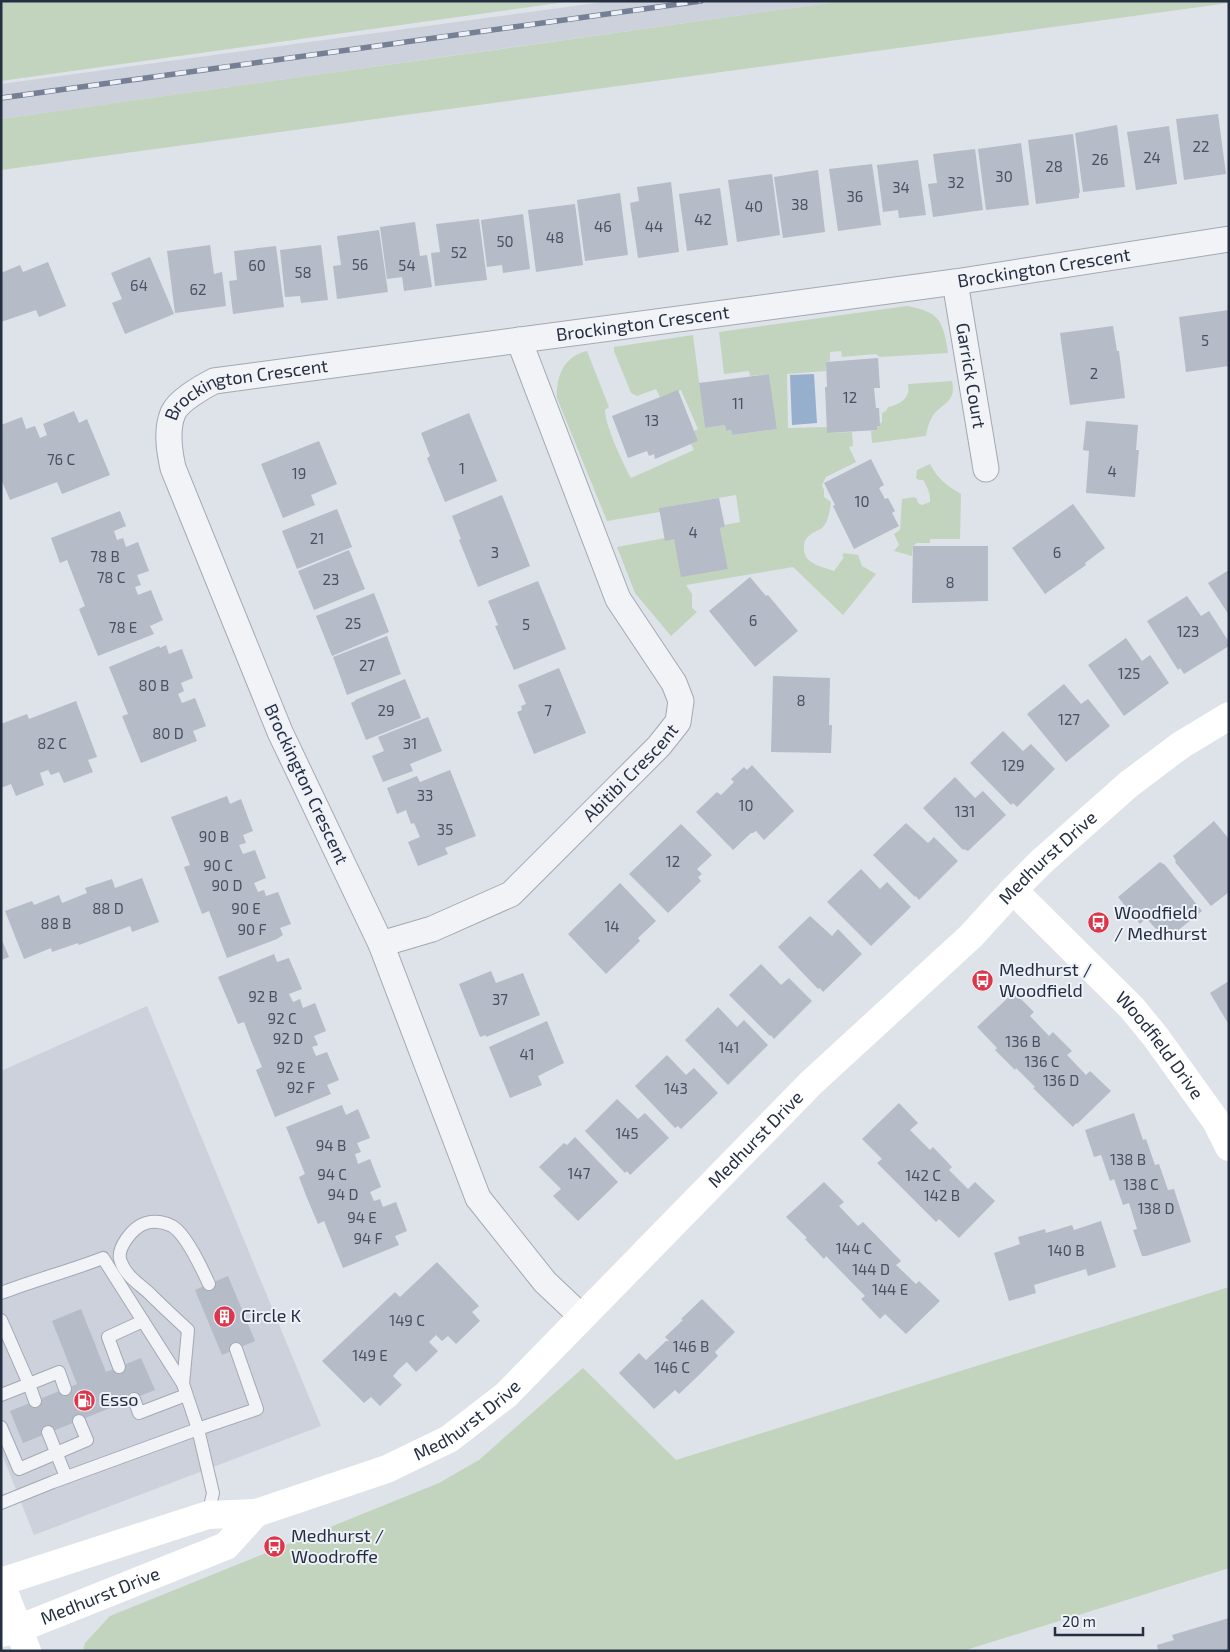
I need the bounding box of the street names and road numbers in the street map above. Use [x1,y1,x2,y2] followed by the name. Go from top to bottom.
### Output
[956,243,1132,291] street label: Brockington Crescent
[555,300,731,345] street label: Brockington Crescent
[952,321,991,430] street label: Garrick Court
[159,354,329,423] street label: Brockington Crescent
[260,700,354,867] street label: Brockington Crescent
[578,719,682,826] street label: Abitibi Crescent
[993,806,1101,908] street label: Medhurst Drive
[1112,986,1209,1103] street label: Woodfield Drive
[703,1086,807,1192] street label: Medhurst Drive
[410,1375,525,1465] street label: Medhurst Drive
[37,1562,163,1629] street label: Medhurst Drive

